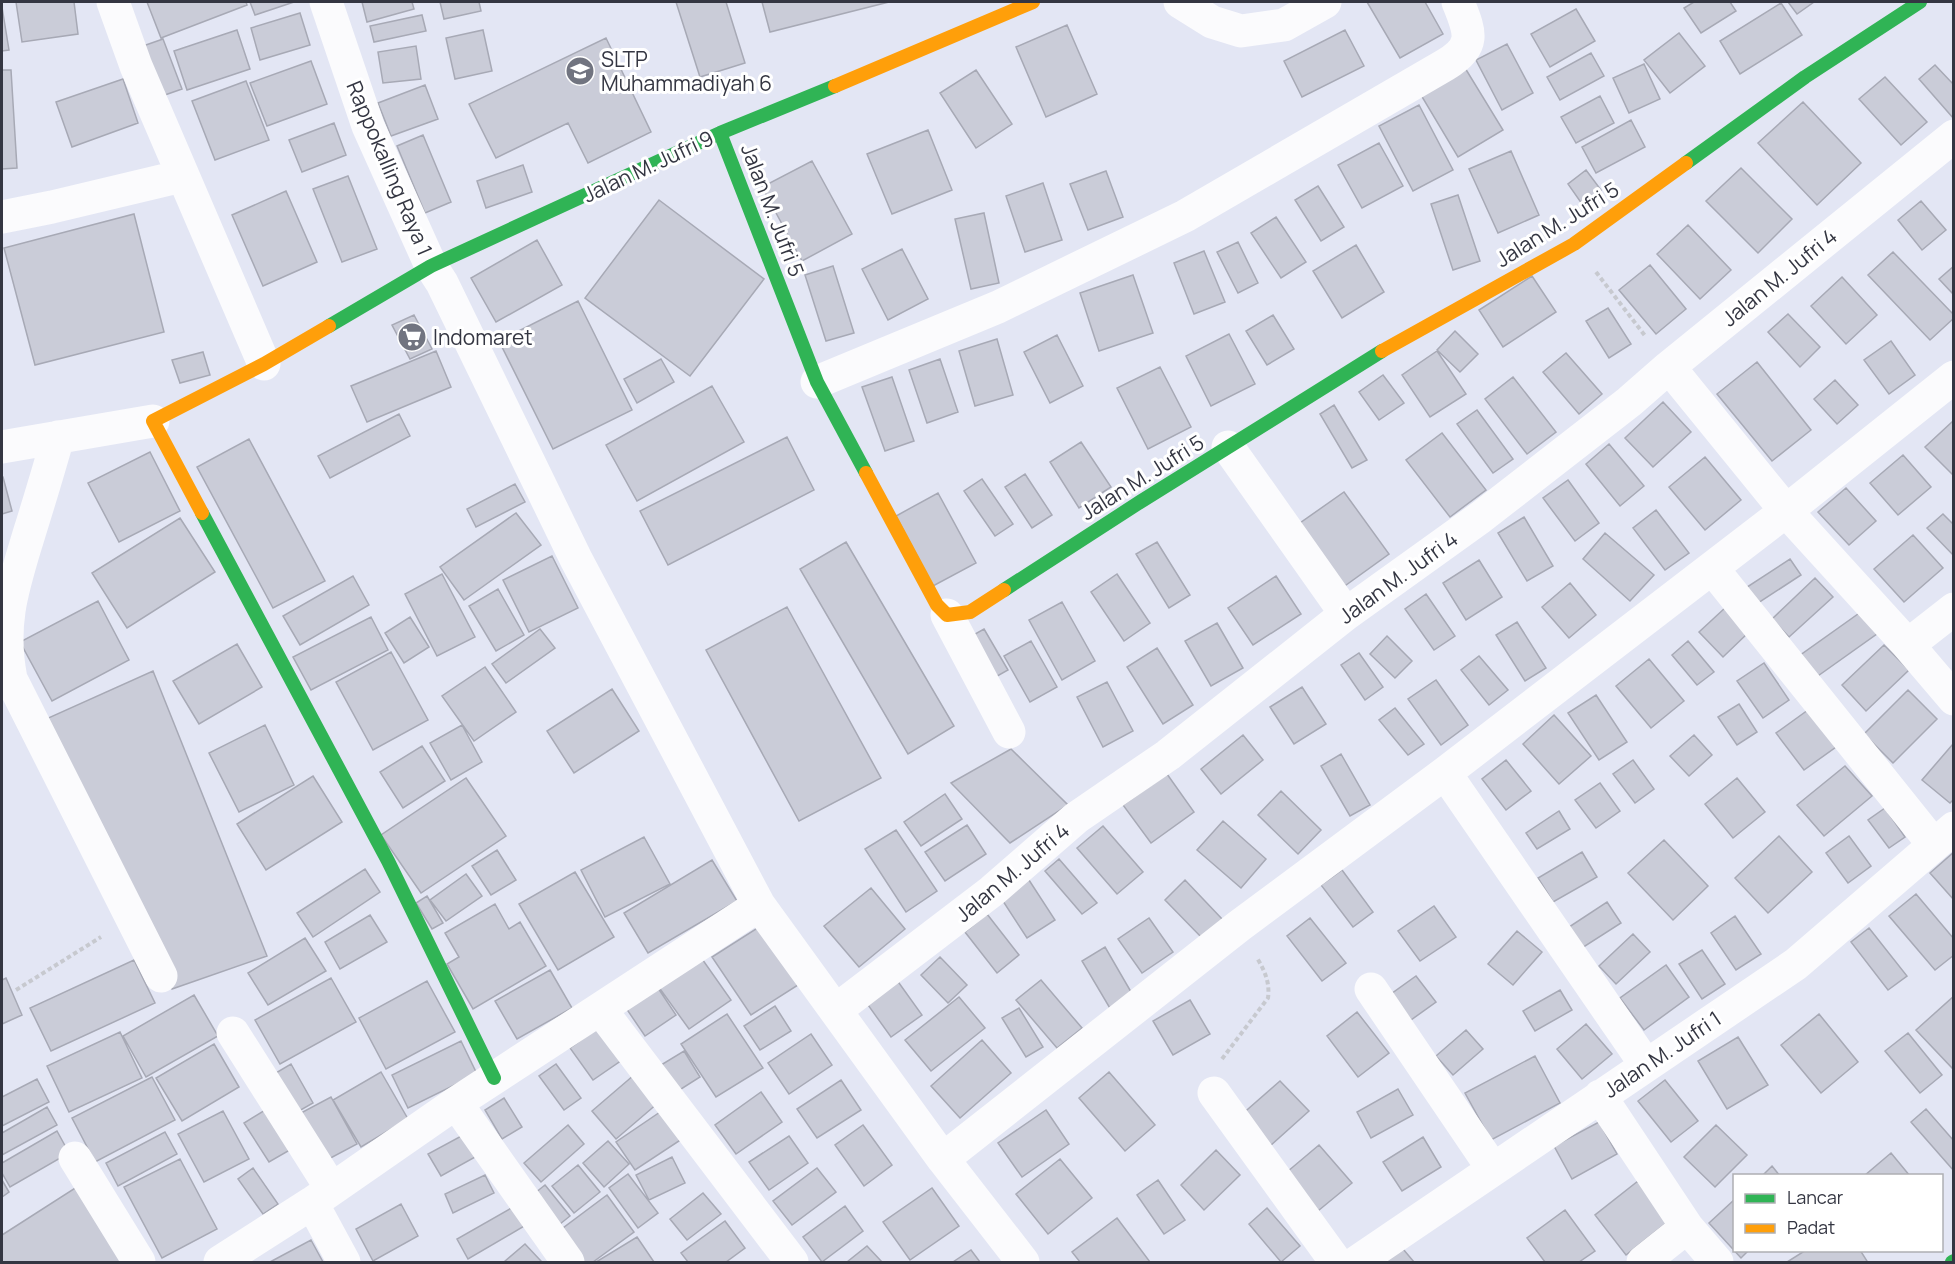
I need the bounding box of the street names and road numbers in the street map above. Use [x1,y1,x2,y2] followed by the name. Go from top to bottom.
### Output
[341,76,439,260] street label: Rappokalling Raya 1
[578,123,718,209] street label: Jalan M. Jufri 9
[735,140,811,280] street label: Jalan M. Jufri 5
[1490,175,1624,273] street label: Jalan M. Jufri 5
[1716,222,1842,332] street label: Jalan M. Jufri 4
[1075,428,1209,526] street label: Jalan M. Jufri 5
[1333,524,1463,630] street label: Jalan M. Jufri 4
[949,816,1075,928] street label: Jalan M. Jufri 4
[1598,1004,1726,1104] street label: Jalan M. Jufri 1

